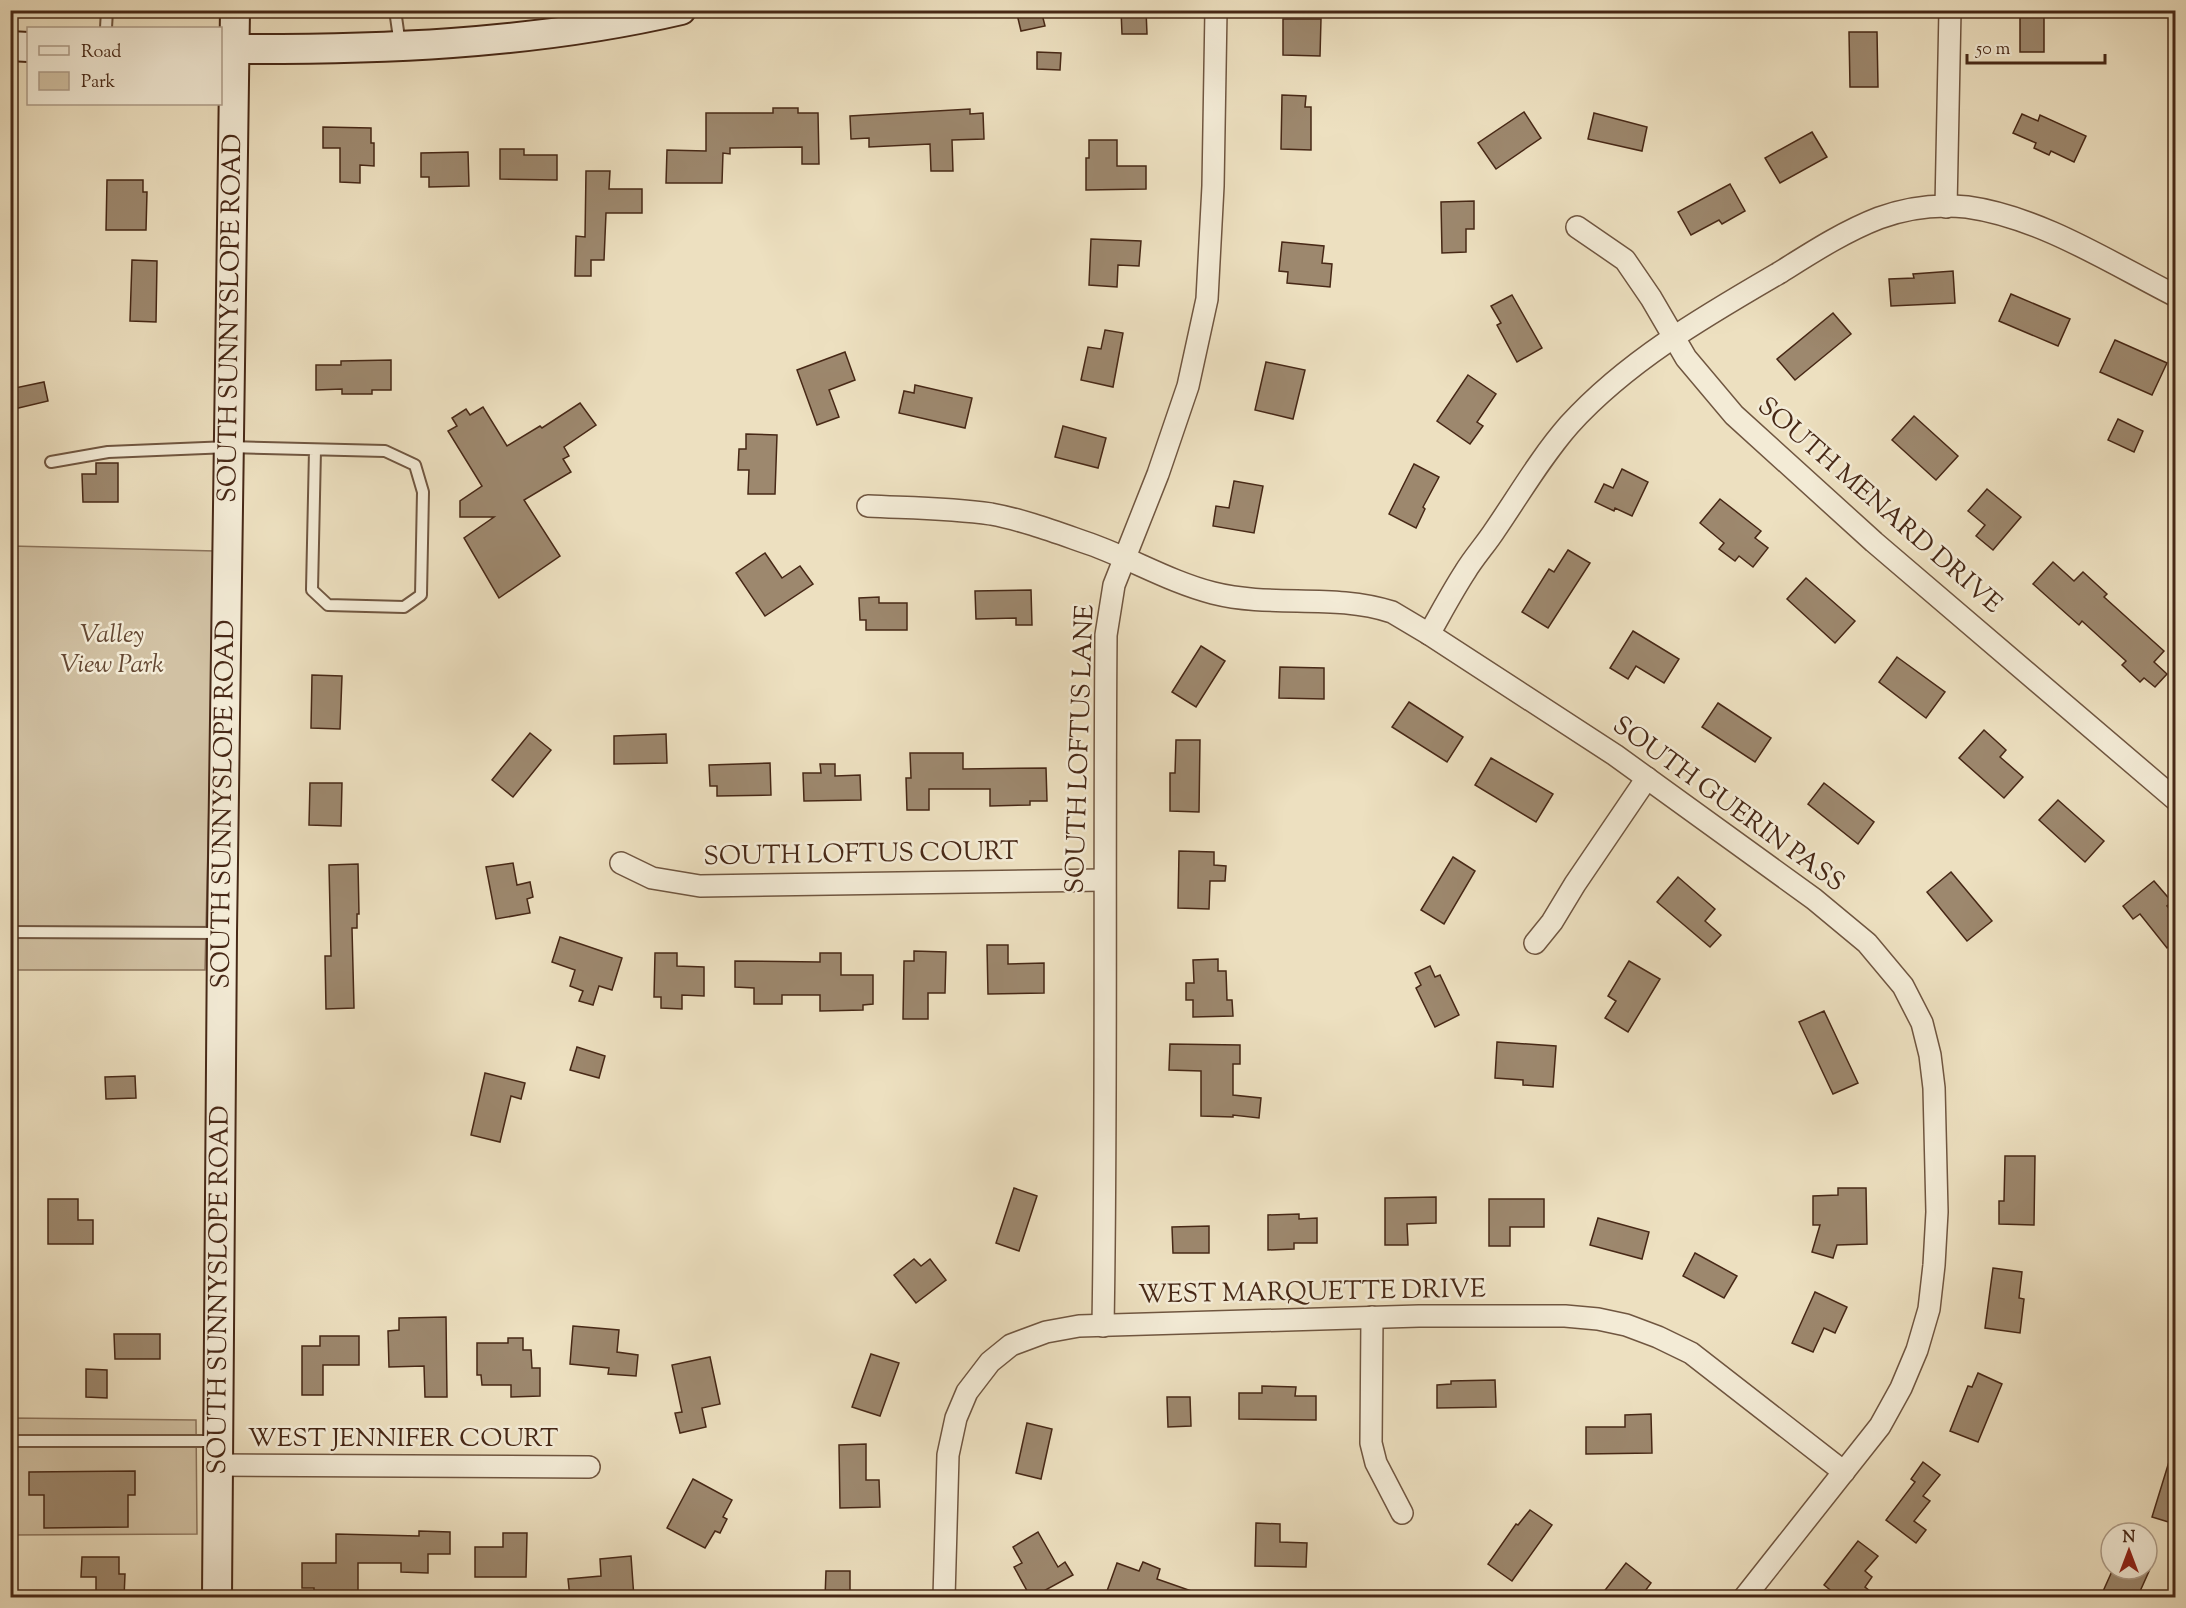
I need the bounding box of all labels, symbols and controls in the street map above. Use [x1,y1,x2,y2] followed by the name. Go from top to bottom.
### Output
[27,27,222,105] legend
[1967,27,2105,65] scale bar
[1975,37,2011,63] text: 50 m
[81,40,121,66] text: Road
[81,70,116,96] text: Park
[210,133,252,503] street label: SOUTH SUNNYSLOPE ROAD
[1749,389,2010,623] street label: SOUTH MENARD DRIVE
[1057,604,1105,894] street label: SOUTH LOFTUS LANE
[60,617,164,684] park label: Valley View Park
[203,619,245,989] street label: SOUTH SUNNYSLOPE ROAD
[1604,708,1852,902] street label: SOUTH GUERIN PASS
[703,834,1019,876] street label: SOUTH LOFTUS COURT
[199,1105,239,1475] street label: SOUTH SUNNYSLOPE ROAD
[1138,1271,1486,1315] street label: WEST MARQUETTE DRIVE
[248,1421,558,1458] street label: WEST JENNIFER COURT
[2099,1521,2159,1581] north arrow
[2123,1527,2136,1550] text: N

